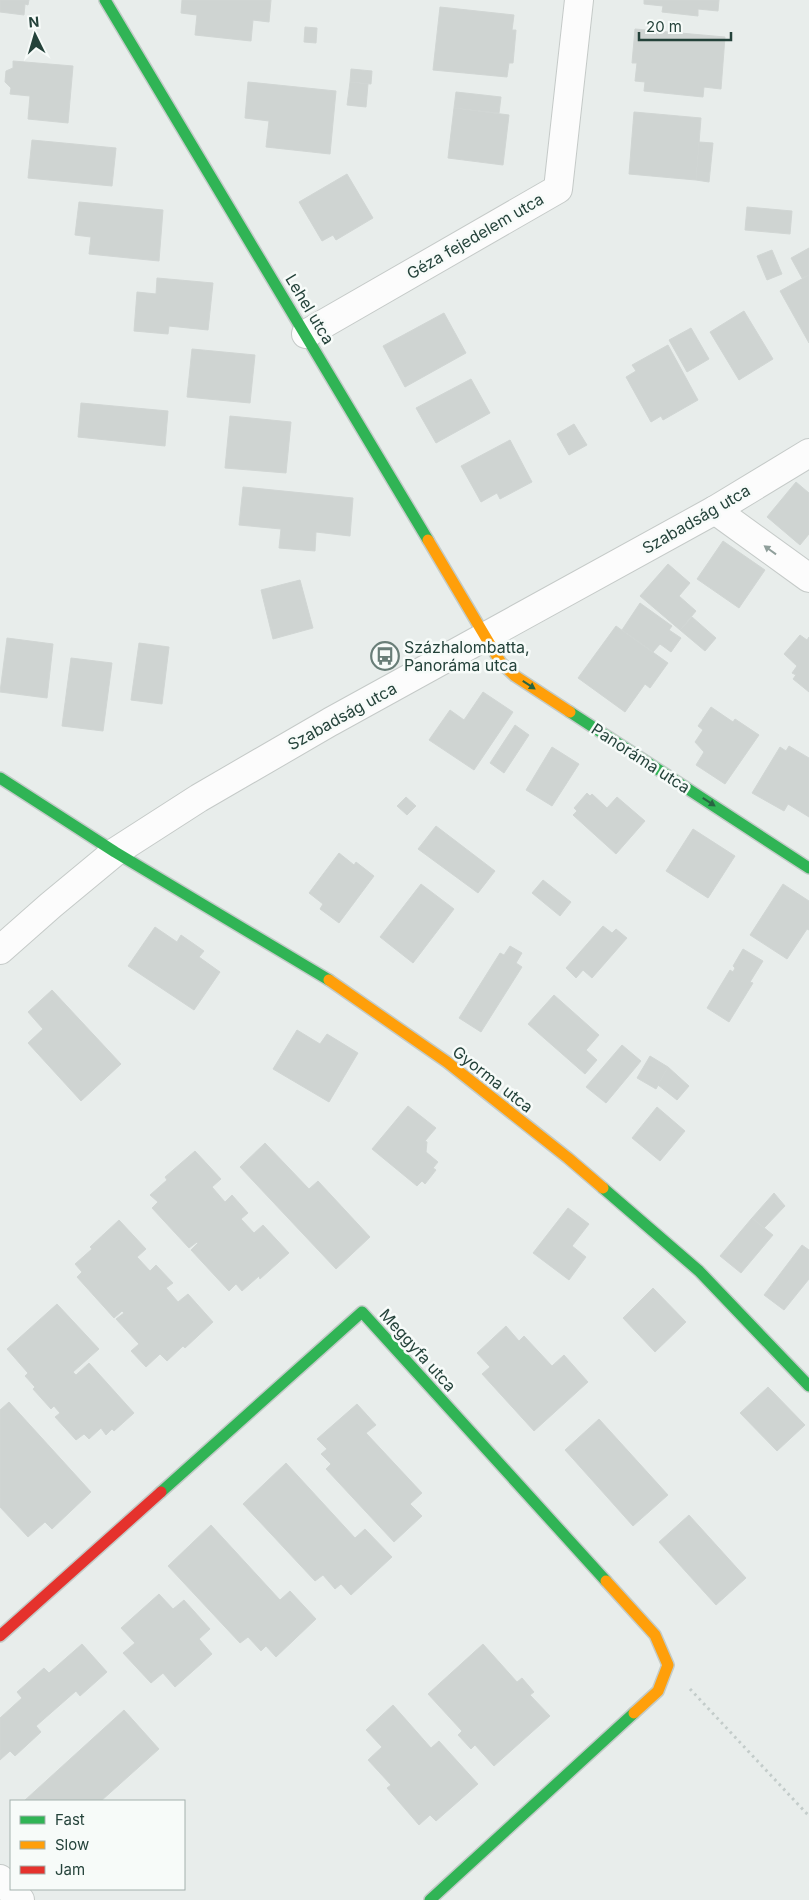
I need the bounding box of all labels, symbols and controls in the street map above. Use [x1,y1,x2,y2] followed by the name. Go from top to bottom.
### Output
[10,10,60,60] north arrow
[639,10,732,42] scale bar
[28,13,40,30] text: N
[646,17,682,36] text: 20 m
[403,189,547,283] street label: Géza fejedelem utca
[281,270,339,348] street label: Lehel utca
[638,480,754,558] street label: Szabadság utca
[764,544,777,555] one-way arrow
[404,637,530,675] place label: Százhalombatta, Panoráma utca
[370,641,400,671] bus stop icon: Százhalombatta, Panoráma utca
[284,678,400,754] street label: Szabadság utca
[522,680,535,690] one-way arrow
[588,719,694,797] street label: Panoráma utca
[702,798,715,807] one-way arrow
[449,1041,537,1117] street label: Gyorma utca
[376,1304,460,1396] street label: Meggyfa utca
[10,1800,185,1890] legend
[55,1810,85,1829] text: Fast
[55,1835,89,1854] text: Slow
[55,1860,85,1879] text: Jam

